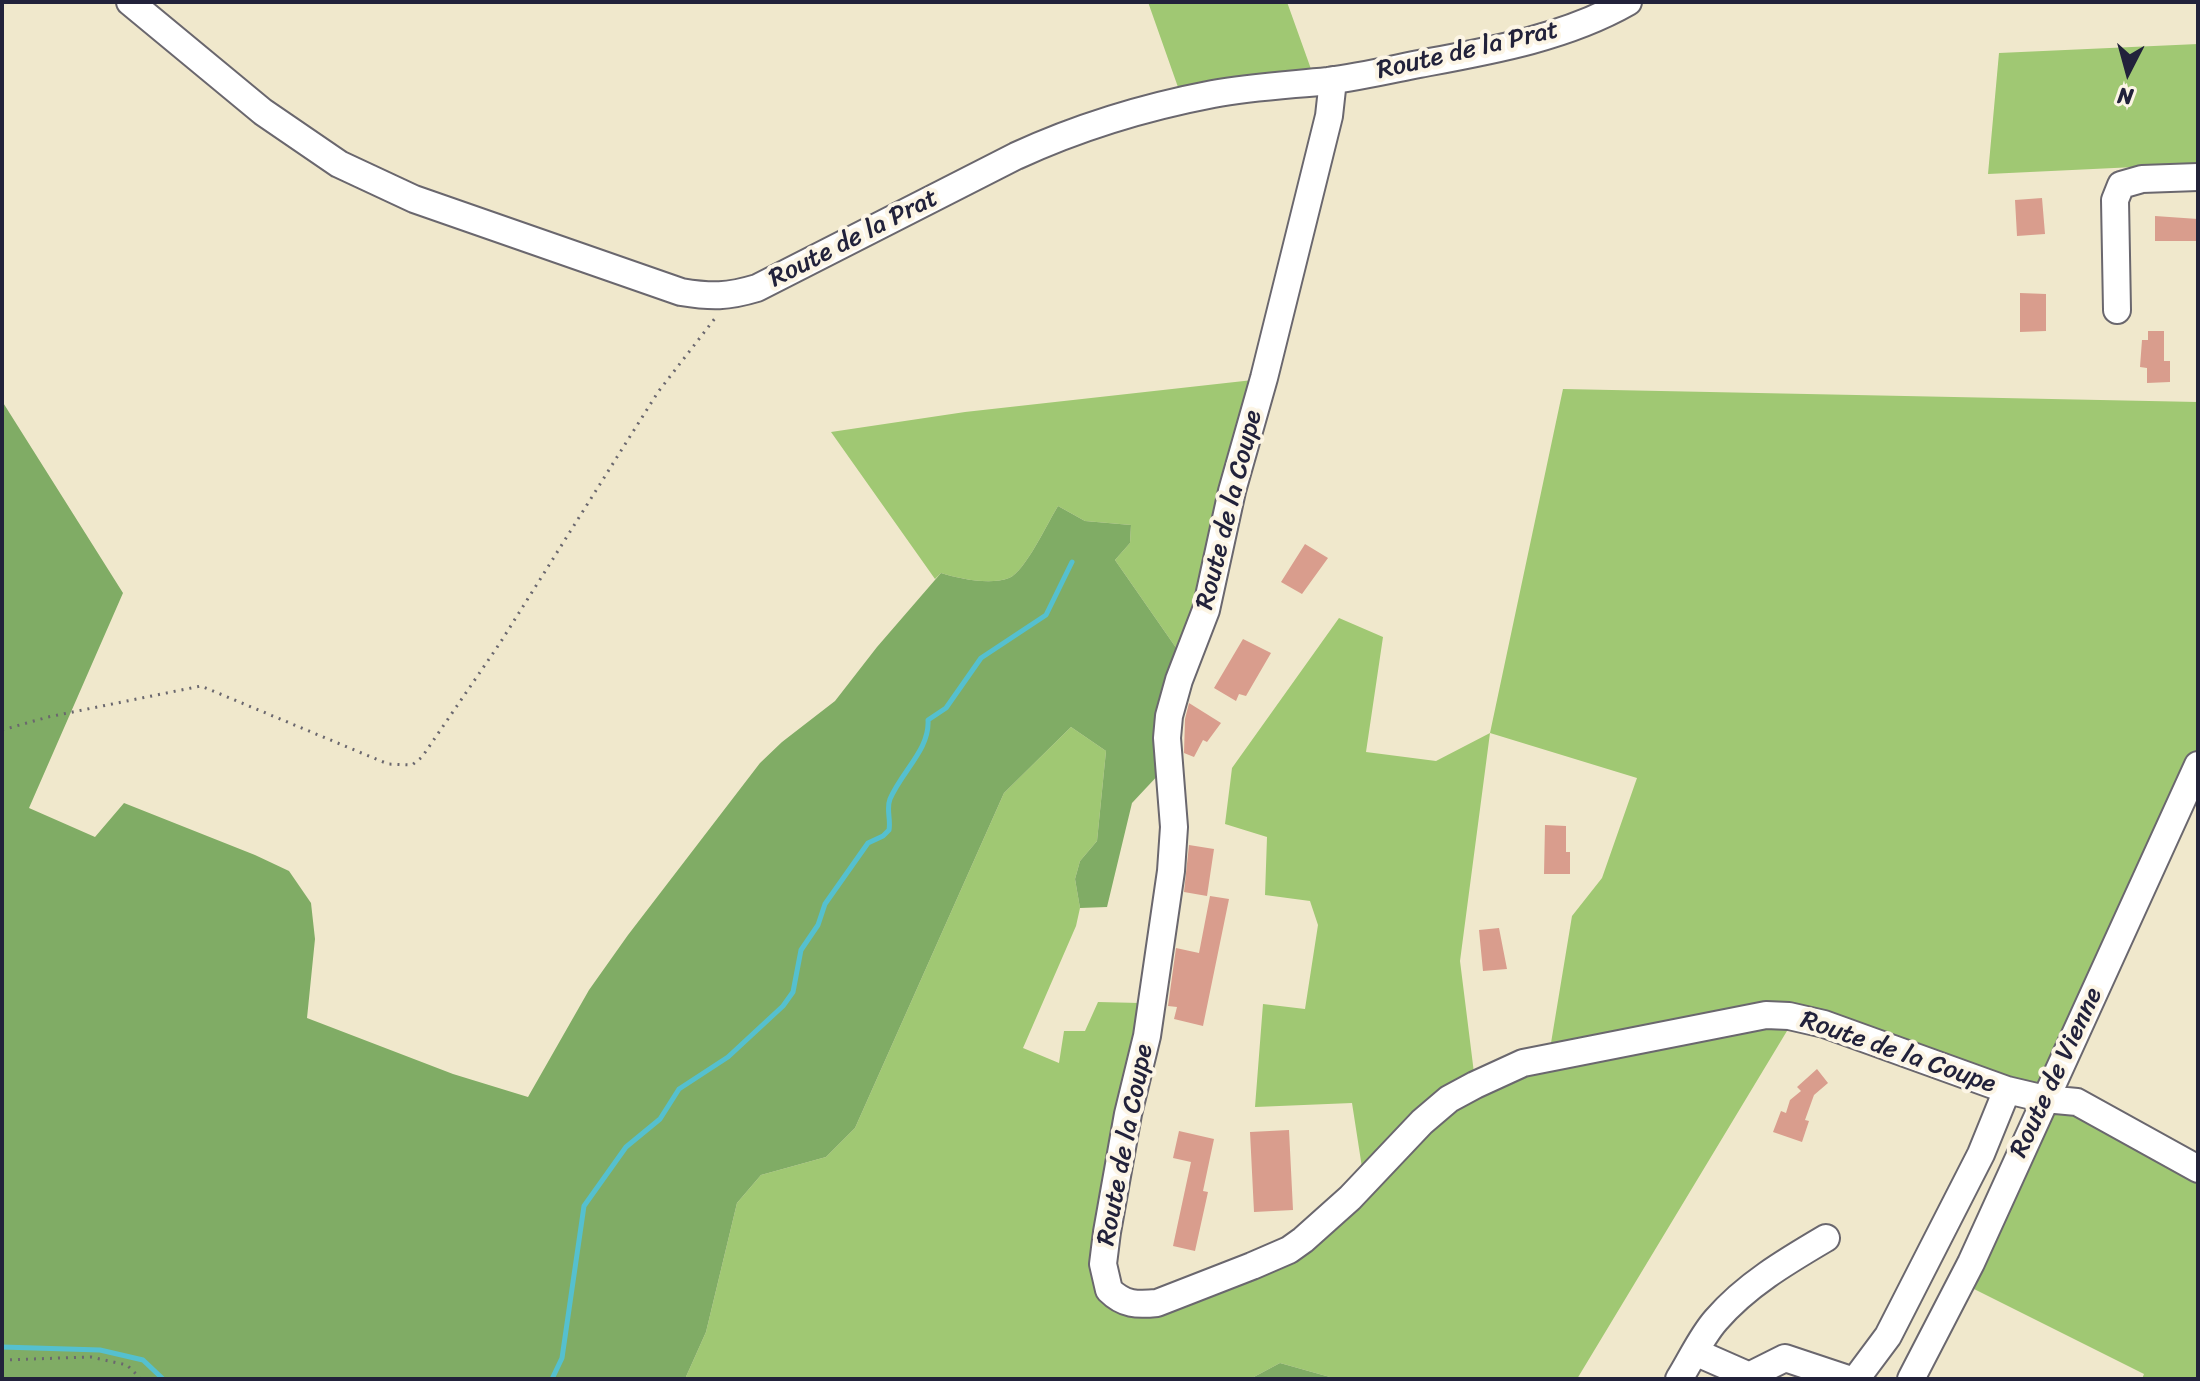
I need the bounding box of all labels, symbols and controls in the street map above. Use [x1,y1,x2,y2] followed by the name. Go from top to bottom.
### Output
[1374,15,1562,87] street label: Route de la Prat
[2088,32,2168,112] north arrow
[2116,76,2135,117] text: N
[764,183,944,295] street label: Route de la Prat
[1190,407,1270,613] street label: Route de la Coupe
[2004,983,2110,1163] street label: Route de Vienne
[1796,1005,2000,1101] street label: Route de la Coupe
[1091,1042,1161,1248] street label: Route de la Coupe

